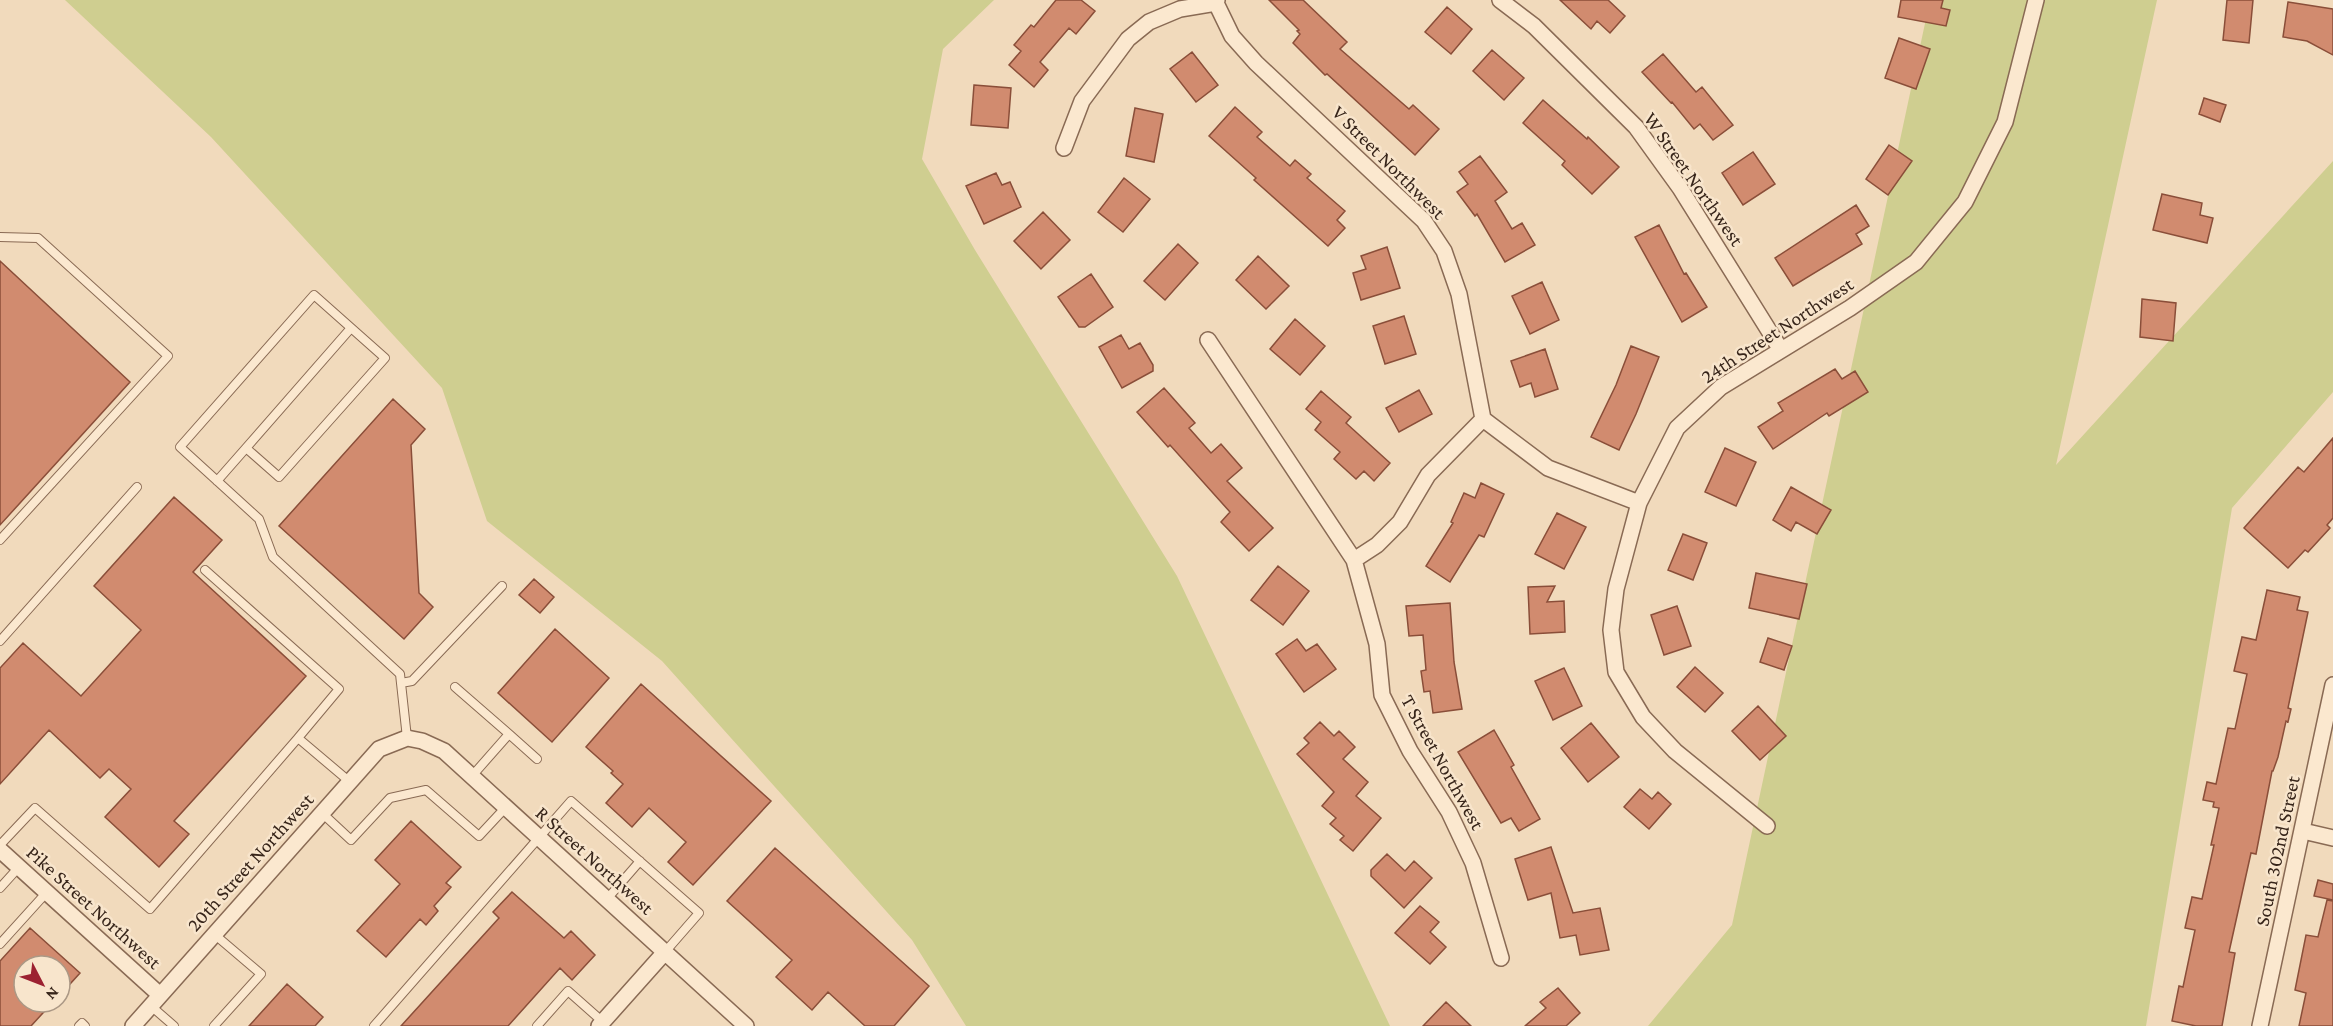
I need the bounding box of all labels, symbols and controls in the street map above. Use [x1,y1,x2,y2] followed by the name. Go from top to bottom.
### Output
[1328,101,1450,223] street label: V Street Northwest
[1640,108,1749,250] street label: W Street Northwest
[1697,272,1857,387] street label: 24th Street Northwest
[1397,691,1489,833] street label: T Street Northwest
[2250,774,2304,928] street label: South 302nd Street
[182,788,318,935] street label: 20th Street Northwest
[532,801,659,919] street label: R Street Northwest
[22,841,166,973] street label: Pike Street Northwest
[12,954,72,1014] north arrow
[43,984,63,1004] text: N

